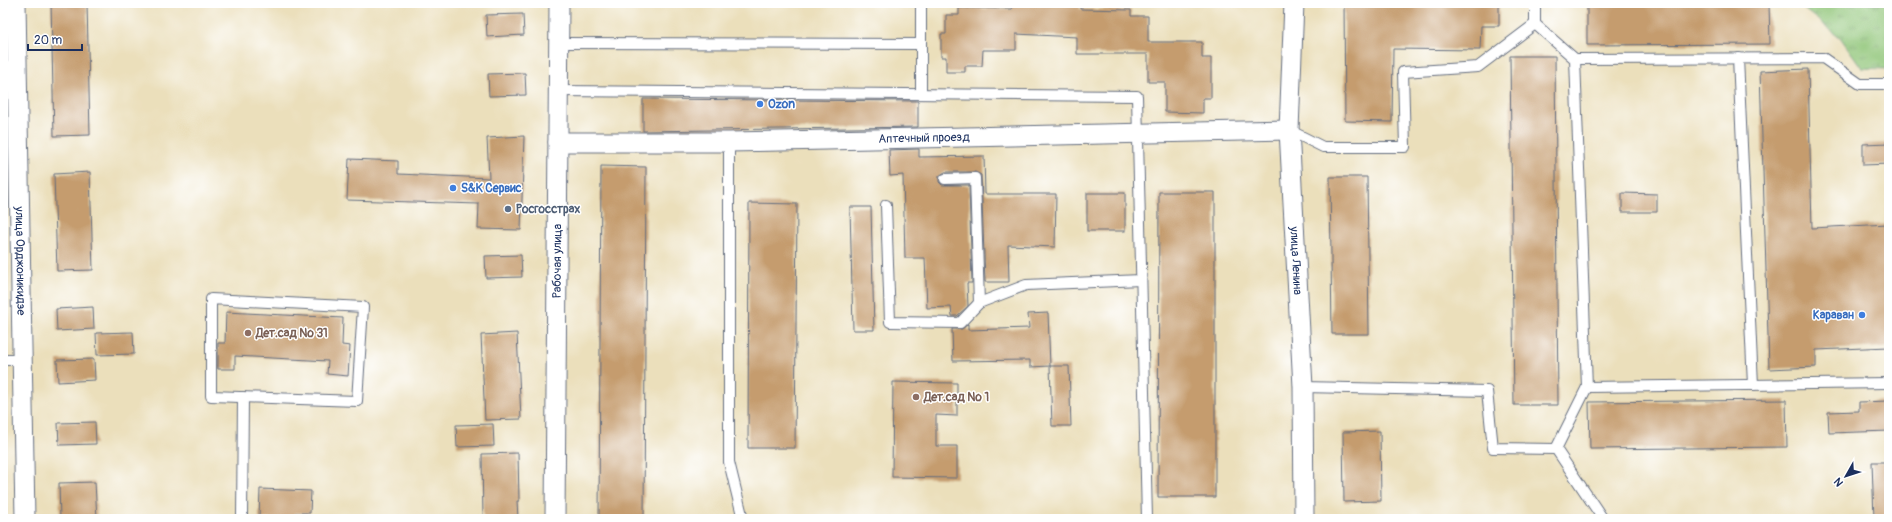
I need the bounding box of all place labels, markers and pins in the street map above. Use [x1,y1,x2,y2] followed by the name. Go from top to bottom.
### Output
[768,97,795,112] place label: Ozon
[755,99,765,109] marker: Ozon
[461,181,522,196] place label: S&K Сервис
[448,183,458,193] marker: S&K Сервис
[516,202,580,217] place label: Росгосстрах
[503,204,513,214] marker: Росгосстрах
[1813,308,1854,323] place label: Караван
[1857,310,1867,320] marker: Караван
[255,326,328,341] place label: Дет.сад № 31
[243,328,253,338] marker: Дет.сад № 31
[923,390,989,405] place label: Дет.сад № 1
[911,392,921,402] marker: Дет.сад № 1

